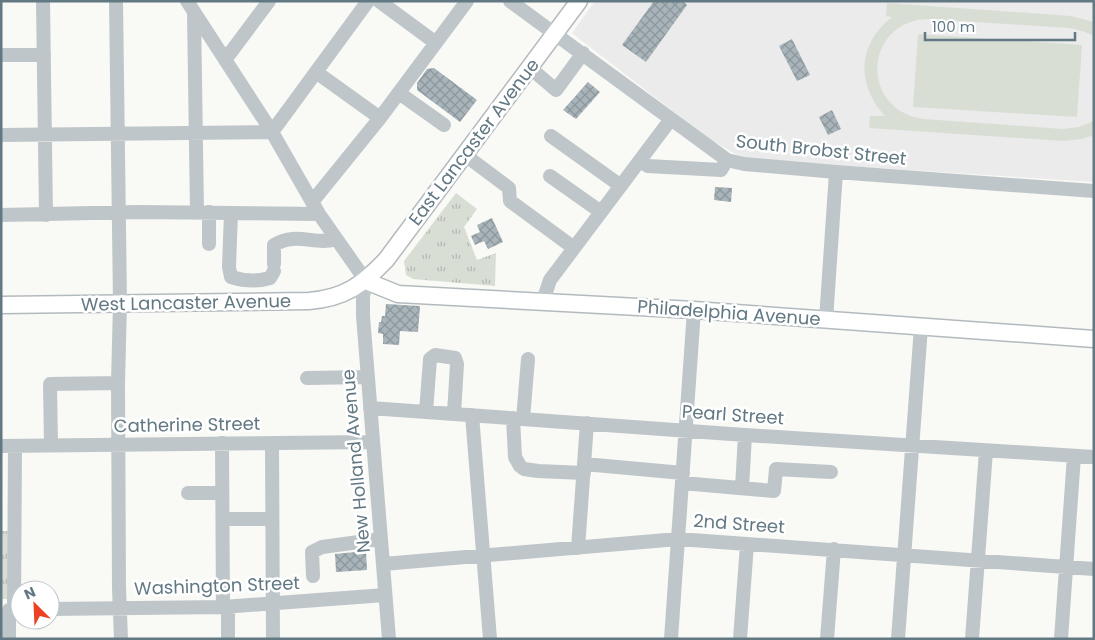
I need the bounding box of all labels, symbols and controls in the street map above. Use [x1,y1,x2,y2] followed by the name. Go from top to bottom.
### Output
[925,10,1075,42] scale bar
[932,16,975,37] text: 100 m
[403,53,545,230] street label: East Lancaster Avenue
[735,128,908,171] street label: South Brobst Street
[81,288,291,317] street label: West Lancaster Avenue
[637,294,821,331] street label: Philadelphia Avenue
[335,368,376,554] street label: New Holland Avenue
[681,398,785,431] street label: Pearl Street
[113,411,261,438] street label: Catherine Street
[692,508,786,539] street label: 2nd Street
[134,570,300,601] street label: Washington Street
[10,580,60,630] north arrow
[21,582,39,604] text: N

